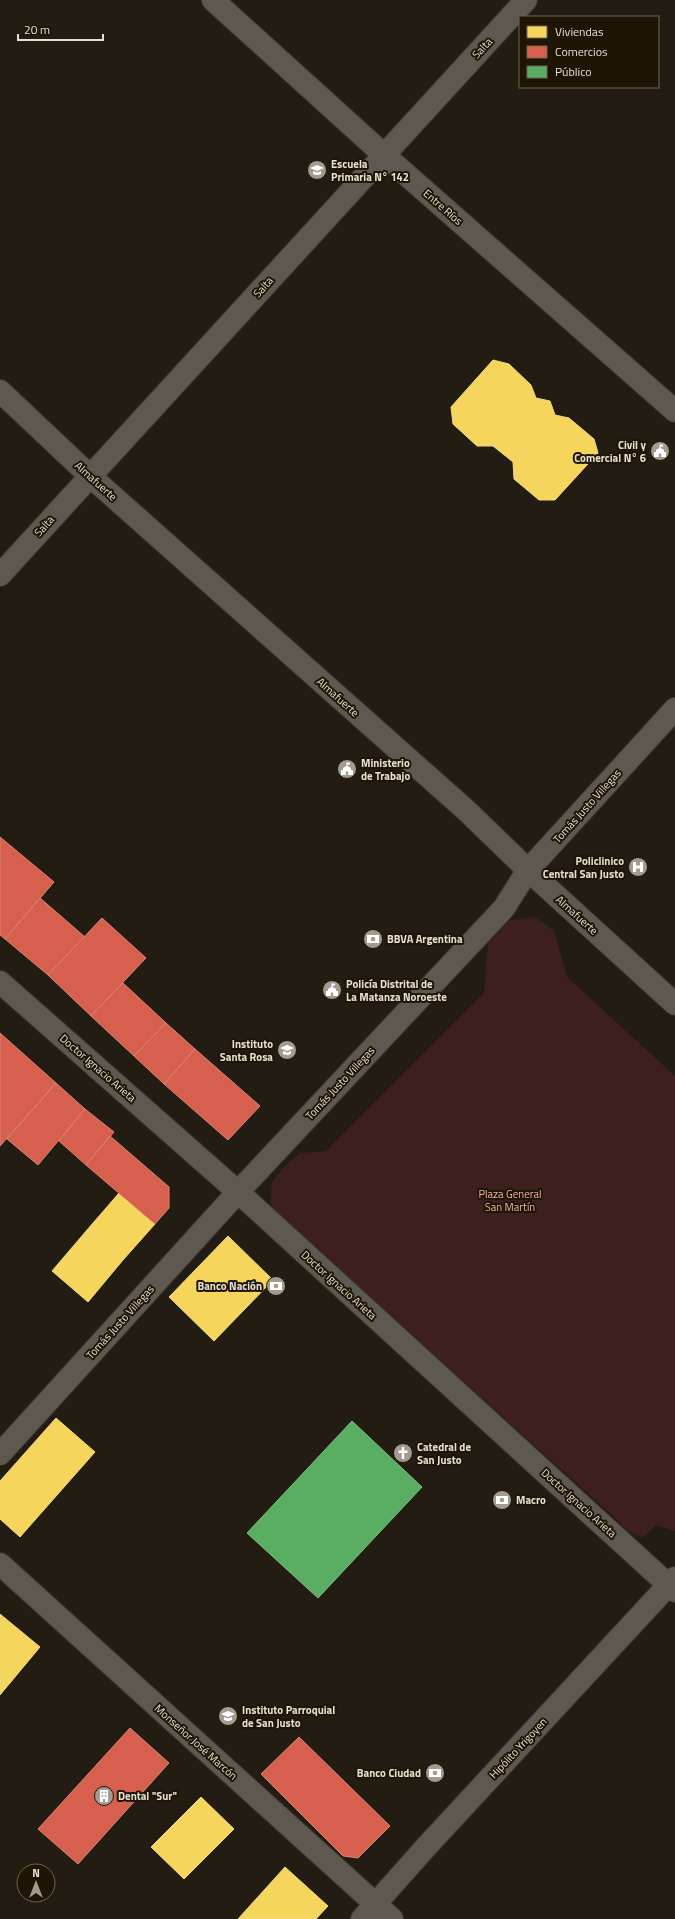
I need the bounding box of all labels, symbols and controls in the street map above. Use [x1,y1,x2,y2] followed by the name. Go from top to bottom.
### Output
[18,16,103,42] scale bar
[519,16,659,88] legend
[24,20,50,39] text: 20 m
[555,22,604,41] text: Viviendas
[468,34,496,62] street label: Salta
[555,42,608,61] text: Comercios
[555,62,592,81] text: Público
[331,156,409,185] place label: Escuela Primaria N° 142
[306,159,328,181] school or university icon: Escuela Primaria N° 142
[420,185,466,229] street label: Entre Ríos
[249,273,277,301] street label: Salta
[574,437,646,466] place label: Civil y Comercial N° 6
[649,440,671,462] public building icon: Civil y Comercial N° 6
[71,458,121,505] street label: Almafuerte
[30,512,58,540] street label: Salta
[313,674,363,721] street label: Almafuerte
[361,755,410,784] place label: Ministerio de Trabajo
[336,758,358,780] public building icon: Ministerio de Trabajo
[549,765,625,847] street label: Tomás Justo Villegas
[543,853,624,882] place label: Policlinico Central San Justo
[627,856,649,878] hospital icon: Policlinico Central San Justo
[552,892,602,939] street label: Almafuerte
[362,928,384,950] bank icon: BBVA Argentina
[387,931,463,947] place label: BBVA Argentina
[346,976,447,1005] place label: Policía Distrital de La Matanza Noroeste
[321,979,343,1001] public building icon: Policía Distrital de La Matanza Noroeste
[56,1030,140,1106] street label: Doctor Ignacio Arieta
[220,1036,273,1065] place label: Instituto Santa Rosa
[276,1039,298,1061] school or university icon: Instituto Santa Rosa
[302,1043,378,1123] street label: Tomás Justo Villegas
[478,1186,542,1215] park label: Plaza General San Martín
[298,1247,381,1324] street label: Doctor Ignacio Arieta
[265,1275,287,1297] bank icon: Banco Nación
[198,1278,262,1294] place label: Banco Nación
[82,1281,158,1363] street label: Tomás Justo Villegas
[417,1439,471,1468] place label: Catedral de San Justo
[392,1442,414,1464] church icon: Catedral de San Justo
[538,1465,621,1542] street label: Doctor Ignacio Arieta
[491,1489,513,1511] bank icon: Macro
[516,1492,546,1508] place label: Macro
[151,1700,241,1784] street label: Monseñor José Marcón
[242,1702,335,1731] place label: Instituto Parroquial de San Justo
[217,1705,239,1727] school or university icon: Instituto Parroquial de San Justo
[486,1714,551,1782] street label: Hipólito Yrigoyen
[424,1762,446,1784] bank icon: Banco Ciudad
[357,1765,421,1781] place label: Banco Ciudad
[93,1785,115,1807] building icon: Dental "Sur"
[118,1788,177,1804] place label: Dental "Sur"
[16,1863,56,1903] north arrow
[32,1865,40,1881] text: N

